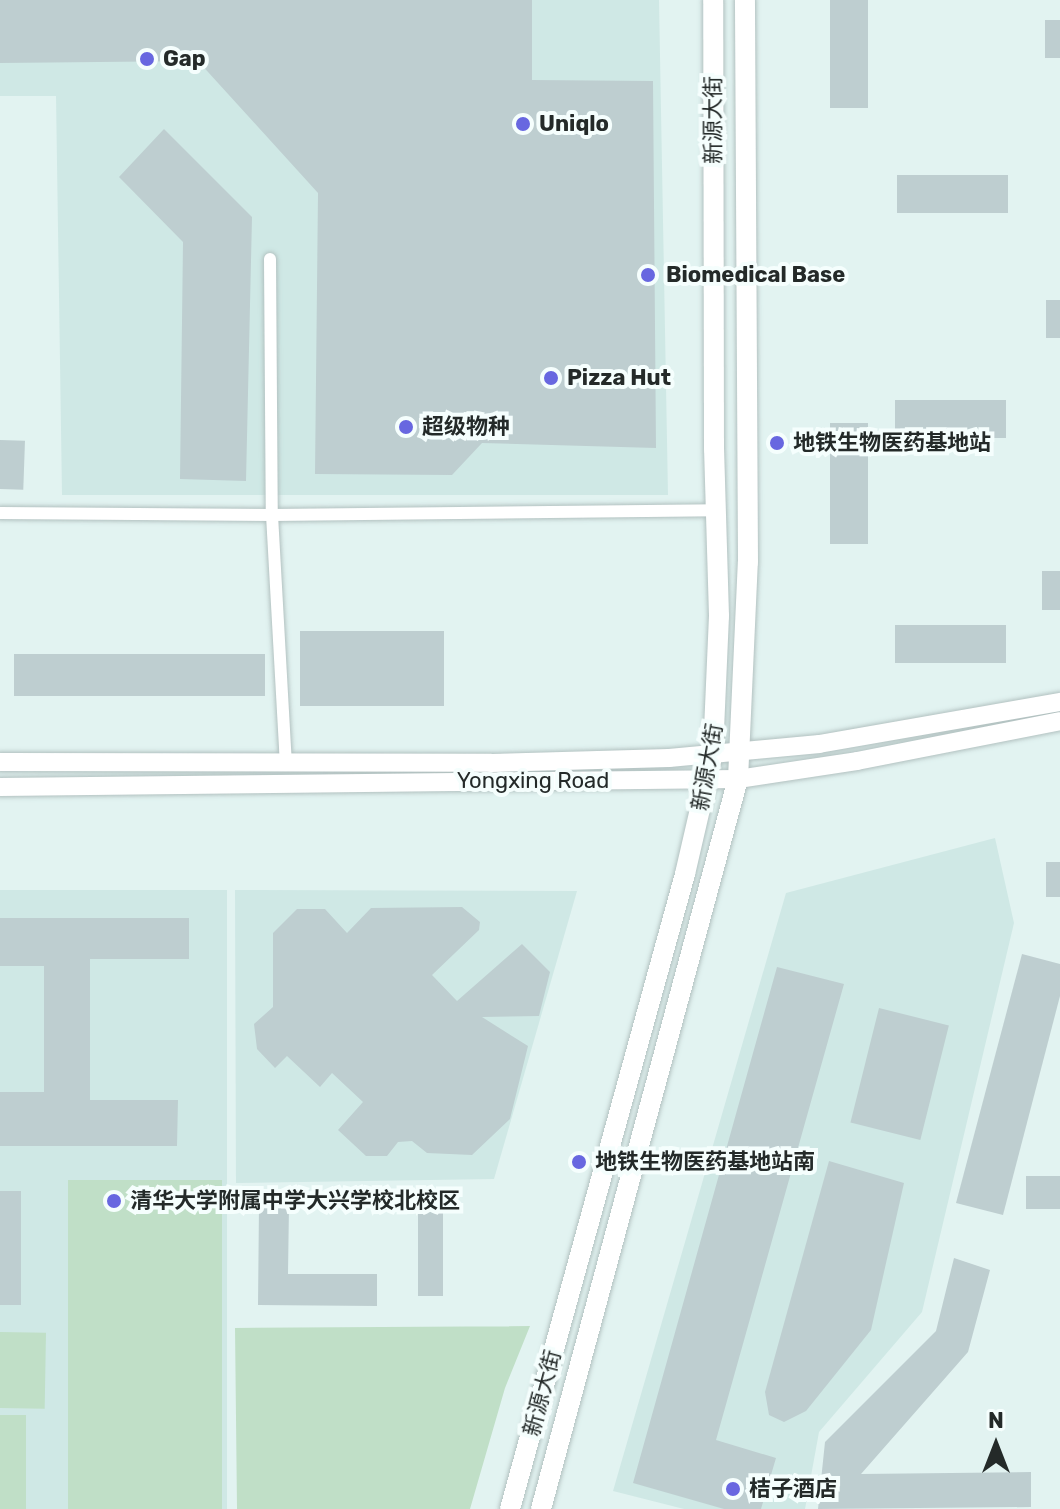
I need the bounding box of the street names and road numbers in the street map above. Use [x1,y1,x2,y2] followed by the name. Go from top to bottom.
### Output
[700,76,726,164] street label: 新源大街
[686,721,728,813] street label: 新源大街
[457,768,609,794] street label: Yongxing Road
[518,1347,566,1439] street label: 新源大街

